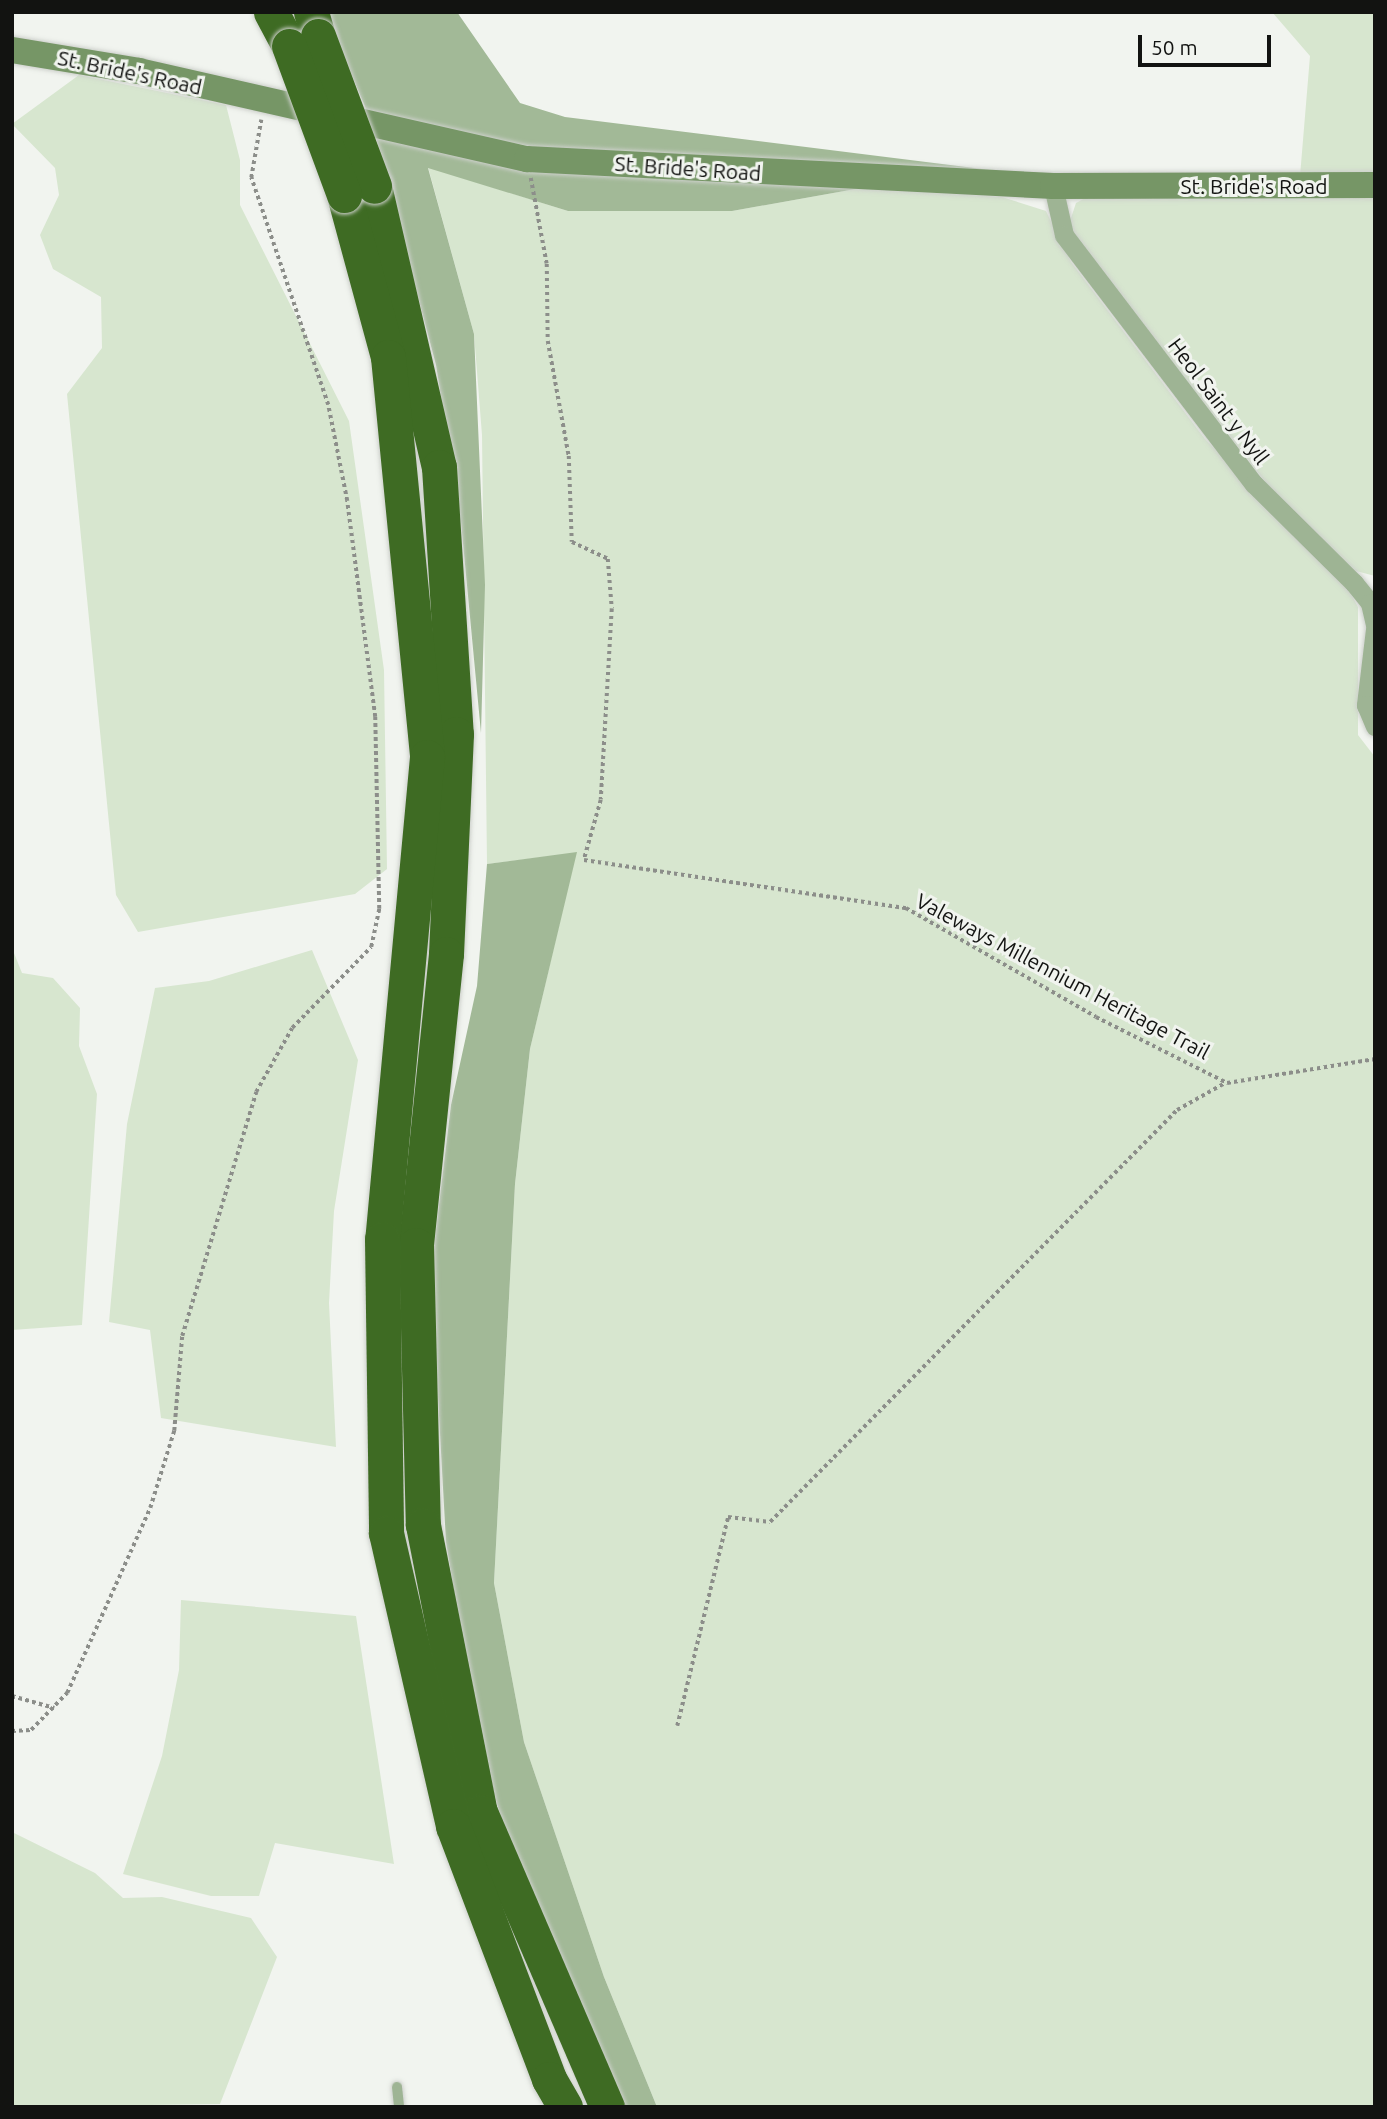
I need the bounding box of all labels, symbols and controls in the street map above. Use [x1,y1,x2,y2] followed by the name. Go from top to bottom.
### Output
[1142,21,1275,65] scale bar
[1151,35,1198,59] text: 50 m
[56,44,204,100] street label: St. Bride's Road
[614,150,762,186] street label: St. Bride's Road
[1181,173,1327,199] street label: St. Bride's Road
[1163,333,1275,469] street label: Heol Saint y Nyll
[912,888,1214,1064] street label: Valeways Millennium Heritage Trail

